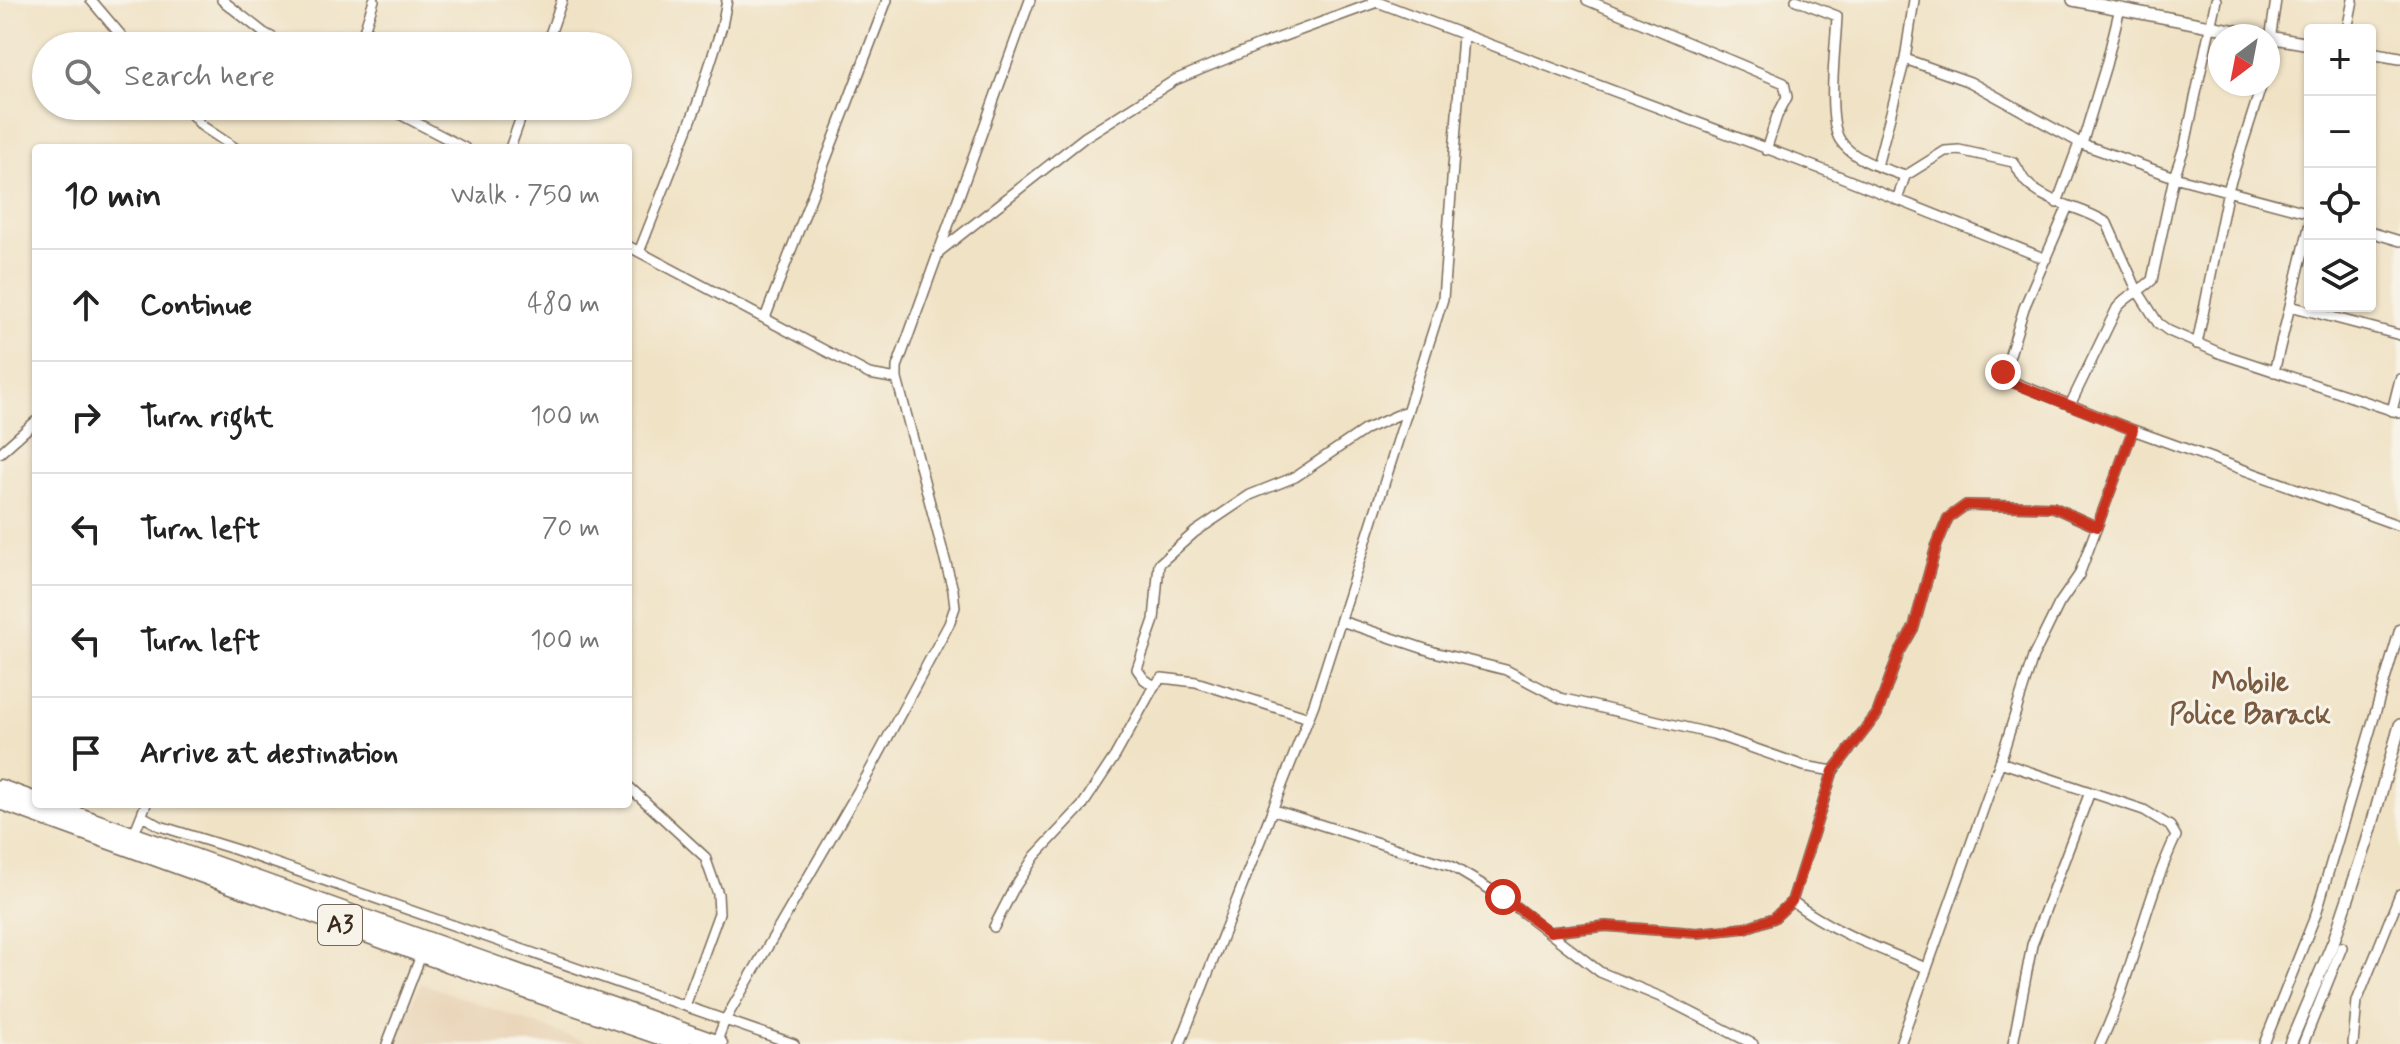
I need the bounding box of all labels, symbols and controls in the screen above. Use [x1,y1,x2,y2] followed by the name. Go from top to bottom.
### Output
[2208,24,2280,96] north arrow
[2304,24,2376,312] map controls
[2304,24,2376,96] button: +
[32,32,632,120] search box
[60,54,104,98] icon: search
[124,57,275,96] text: Search here
[2304,96,2376,168] button: −
[2304,168,2376,240] button: locate
[64,174,162,219] text: 10 min
[451,179,600,213] text: Walk · 750 m
[2304,240,2376,312] button: layers
[64,283,108,327] icon: ahead
[140,286,252,325] text: Continue
[527,288,600,322] text: 480 m
[1985,354,2021,390] route end
[64,395,108,439] icon: right
[140,398,273,437] text: Turn right
[530,400,600,434] text: 100 m
[64,507,108,551] icon: left
[140,510,260,549] text: Turn left
[542,512,600,546] text: 70 m
[64,619,108,663] icon: left
[140,622,260,661] text: Turn left
[530,624,600,658] text: 100 m
[2169,665,2331,734] district label: Mobile Police Barack
[64,731,108,775] icon: arrive
[140,734,398,773] text: Arrive at destination
[1485,879,1521,915] route start
[318,905,362,945] road number: A3

